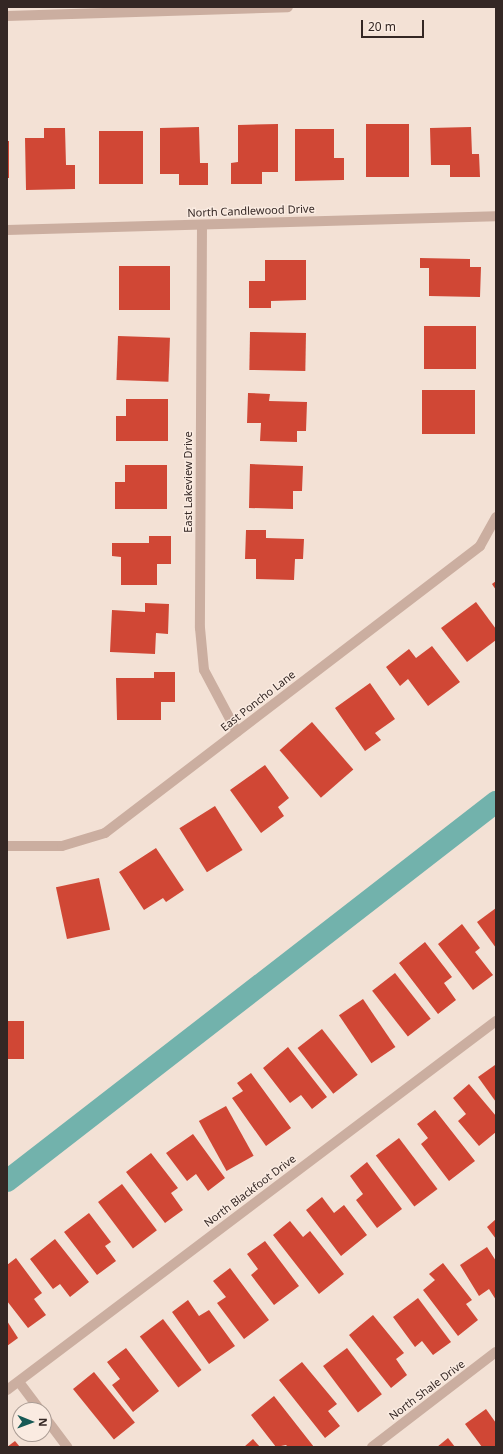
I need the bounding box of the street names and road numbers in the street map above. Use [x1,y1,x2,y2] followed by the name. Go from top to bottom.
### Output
[187,202,315,220] street label: North Candlewood Drive
[181,431,195,533] street label: East Lakeview Drive
[218,668,298,734] street label: East Poncho Lane
[201,1152,299,1230] street label: North Blackfoot Drive
[387,1357,467,1423] street label: North Shale Drive

